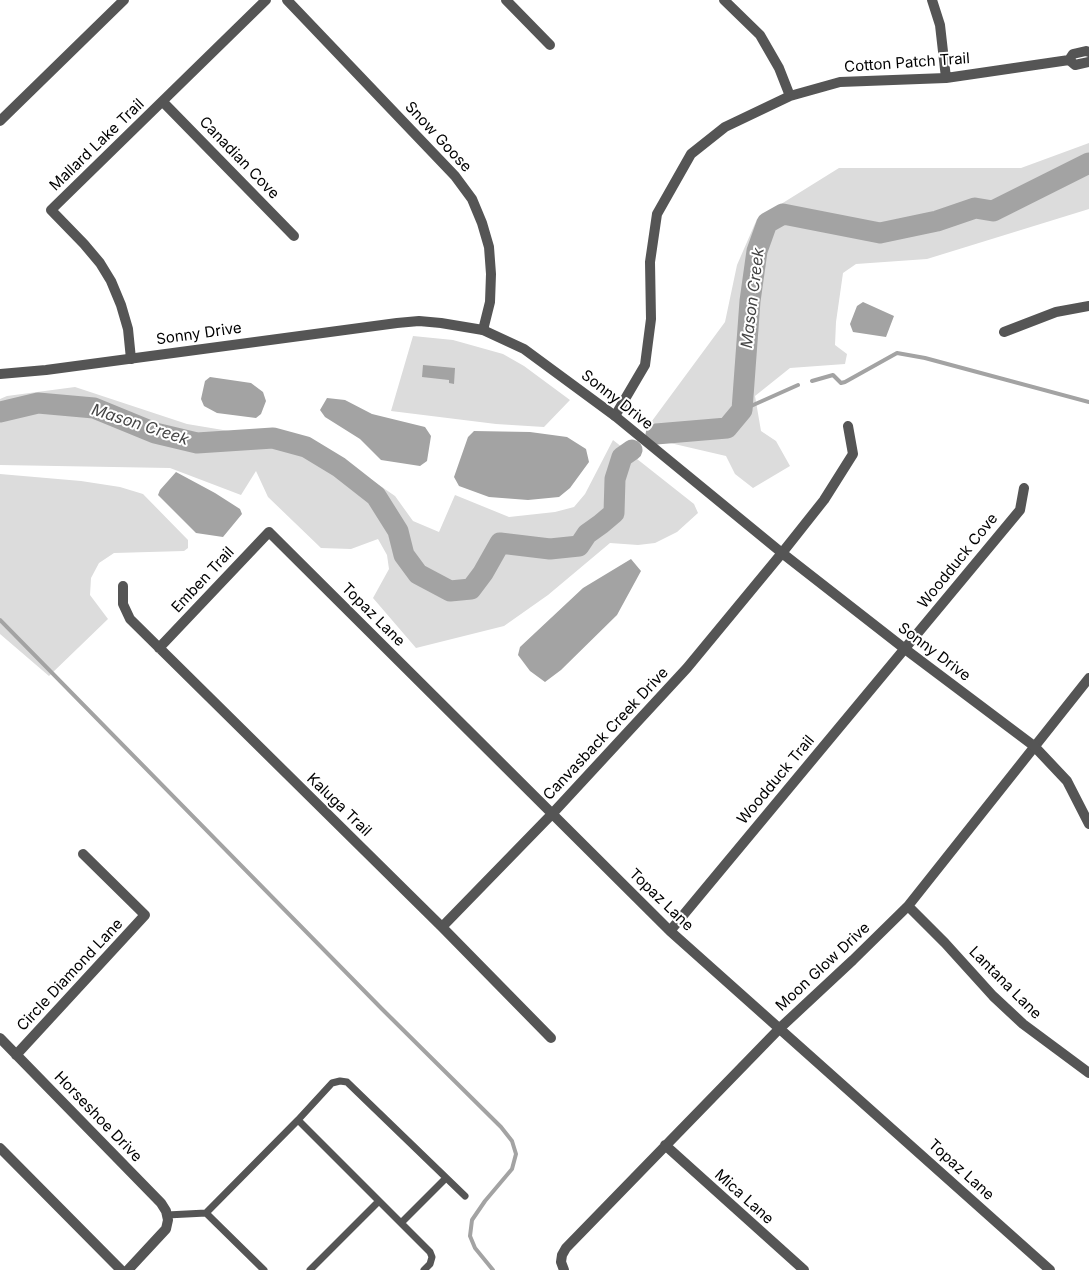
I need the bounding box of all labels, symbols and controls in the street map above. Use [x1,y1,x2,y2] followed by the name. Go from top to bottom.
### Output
[844,50,970,76] street label: Cotton Patch Trail
[46,95,148,195] street label: Mallard Lake Trail
[401,98,475,176] street label: Snow Goose
[195,113,283,203] street label: Canadian Cove
[737,247,769,349] water label: Mason Creek
[155,319,243,349] street label: Sonny Drive
[578,366,656,434] street label: Sonny Drive
[89,400,191,450] water label: Mason Creek
[914,510,1002,612] street label: Woodduck Cove
[168,543,238,617] street label: Emben Trail
[338,580,408,650] street label: Topaz Lane
[894,619,974,685] street label: Sonny Drive
[540,664,672,804] street label: Canvasback Creek Drive
[734,732,818,828] street label: Woodduck Trail
[303,770,375,840] street label: Kaluga Trail
[625,865,697,935] street label: Topaz Lane
[13,915,127,1035] street label: Circle Diamond Lane
[772,919,874,1015] street label: Moon Glow Drive
[965,943,1045,1023] street label: Lantana Lane
[50,1068,146,1166] street label: Horseshoe Drive
[924,1136,998,1204] street label: Topaz Lane
[711,1166,777,1228] street label: Mica Lane

